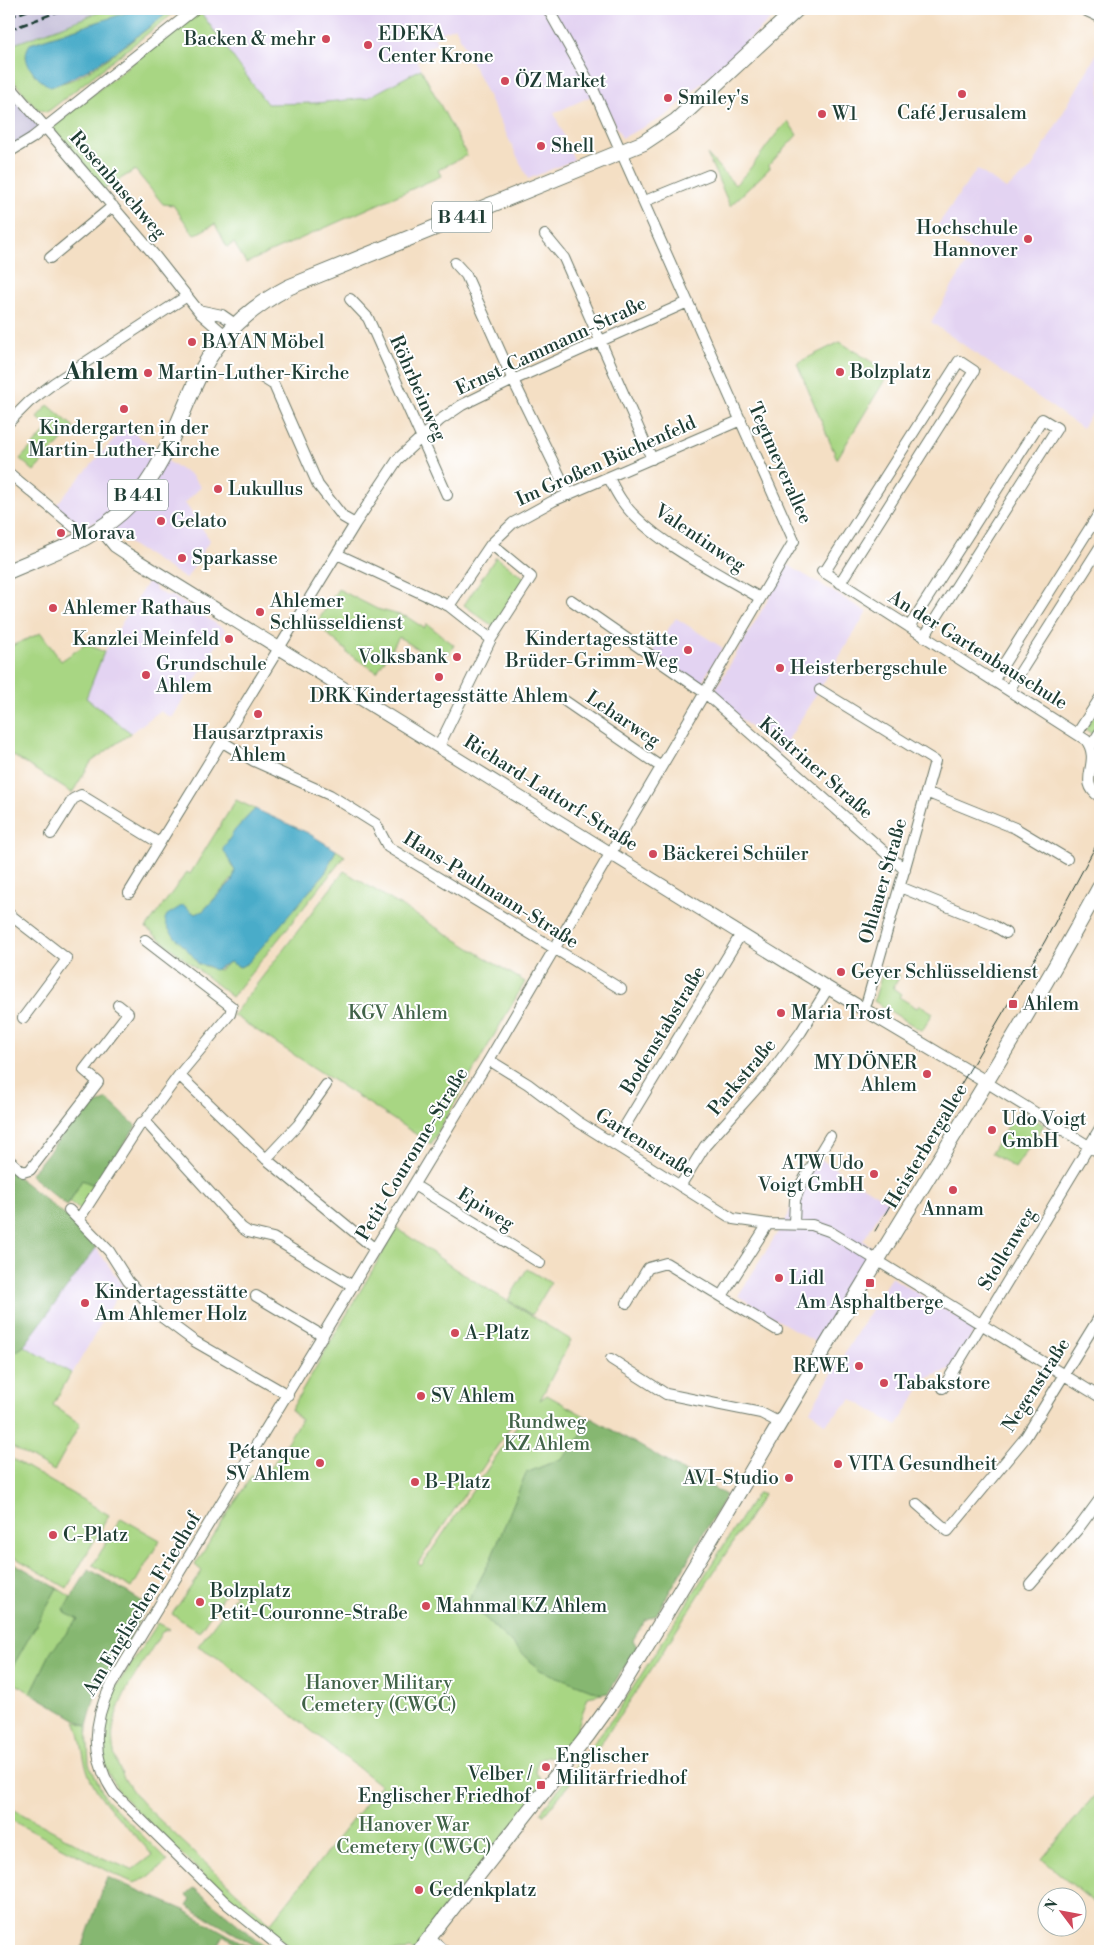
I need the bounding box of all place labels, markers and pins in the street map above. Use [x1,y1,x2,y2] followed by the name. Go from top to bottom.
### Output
[378,22,494,68] place label: EDEKA Center Krone
[183,27,316,51] place label: Backen & mehr
[320,33,332,45] marker: Backen & mehr
[362,39,374,51] marker: EDEKA Center Krone
[515,68,607,93] place label: ÖZ Market
[499,75,511,87] marker: ÖZ Market
[678,86,749,110] place label: Smiley's
[956,88,968,100] marker: Café Jerusalem
[662,92,674,104] marker: Smiley's
[897,101,1027,125] place label: Café Jerusalem
[831,102,857,126] place label: W1
[816,108,828,120] marker: W1
[551,134,594,158] place label: Shell
[535,140,547,152] marker: Shell
[916,216,1018,262] place label: Hochschule Hannover
[1022,233,1034,245] marker: Hochschule Hannover
[201,330,325,354] place label: BAYAN Möbel
[186,336,198,348] marker: BAYAN Möbel
[849,360,931,384] place label: Bolzplatz
[158,361,349,385] place label: Martin-Luther-Kirche
[834,366,846,378] marker: Bolzplatz
[142,367,154,379] marker: Martin-Luther-Kirche
[118,403,130,415] marker: Kindergarten in der Martin-Luther-Kirche
[28,416,220,462] place label: Kindergarten in der Martin-Luther-Kirche
[228,477,303,501] place label: Lukullus
[212,483,224,495] marker: Lukullus
[171,509,227,533] place label: Gelato
[155,515,167,527] marker: Gelato
[71,521,135,545] place label: Morava
[55,527,67,539] marker: Morava
[192,546,278,570] place label: Sparkasse
[176,552,188,564] marker: Sparkasse
[269,589,403,635] place label: Ahlemer Schlüsseldienst
[62,596,211,620] place label: Ahlemer Rathaus
[47,602,59,614] marker: Ahlemer Rathaus
[254,606,266,618] marker: Ahlemer Schlüsseldienst
[72,627,219,651] place label: Kanzlei Meinfeld
[504,627,678,673] place label: Kindertagesstätte Brüder-Grimm-Weg
[223,633,235,645] marker: Kanzlei Meinfeld
[682,644,694,656] marker: Kindertagesstätte Brüder-Grimm-Weg
[357,645,448,669] place label: Volksbank
[451,651,463,663] marker: Volksbank
[155,652,267,698] place label: Grundschule Ahlem
[790,656,947,680] place label: Heisterbergschule
[774,662,786,674] marker: Heisterbergschule
[140,669,152,681] marker: Grundschule Ahlem
[433,671,445,683] marker: DRK Kindertagesstätte Ahlem
[310,684,569,708] place label: DRK Kindertagesstätte Ahlem
[252,708,264,720] marker: Hausarztpraxis Ahlem
[193,721,323,767] place label: Hausarztpraxis Ahlem
[662,842,809,866] place label: Bäckerei Schüler
[647,848,659,860] marker: Bäckerei Schüler
[851,960,1039,984] place label: Geyer Schlüsseldienst
[835,966,847,978] marker: Geyer Schlüsseldienst
[1022,992,1080,1016] place label: Ahlem
[1007,998,1019,1010] marker: Ahlem
[791,1001,892,1025] place label: Maria Trost
[775,1007,787,1019] marker: Maria Trost
[814,1050,918,1097] place label: MY DÖNER Ahlem
[921,1068,933,1080] marker: MY DÖNER Ahlem
[1002,1107,1087,1153] place label: Udo Voigt GmbH
[986,1124,998,1136] marker: Udo Voigt GmbH
[757,1151,864,1197] place label: ATW Udo Voigt GmbH
[868,1168,880,1180] marker: ATW Udo Voigt GmbH
[947,1184,959,1196] marker: Annam
[921,1197,984,1221] place label: Annam
[789,1266,825,1290] place label: Lidl
[773,1272,785,1284] marker: Lidl
[864,1277,876,1289] marker: Am Asphaltberge
[94,1280,248,1326] place label: Kindertagesstätte Am Ahlemer Holz
[795,1290,944,1314] place label: Am Asphaltberge
[79,1297,91,1309] marker: Kindertagesstätte Am Ahlemer Holz
[464,1321,529,1345] place label: A-Platz
[449,1327,461,1339] marker: A-Platz
[793,1354,849,1378] place label: REWE
[853,1360,865,1372] marker: REWE
[894,1371,990,1395] place label: Tabakstore
[878,1377,890,1389] marker: Tabakstore
[431,1384,515,1408] place label: SV Ahlem
[415,1390,427,1402] marker: SV Ahlem
[226,1440,310,1486] place label: Pétanque SV Ahlem
[847,1452,997,1476] place label: VITA Gesundheit
[314,1457,326,1469] marker: Pétanque SV Ahlem
[832,1458,844,1470] marker: VITA Gesundheit
[682,1466,779,1490] place label: AVI-Studio
[424,1470,490,1494] place label: B-Platz
[783,1472,795,1484] marker: AVI-Studio
[409,1476,421,1488] marker: B-Platz
[63,1523,128,1547] place label: C-Platz
[47,1529,59,1541] marker: C-Platz
[209,1579,408,1625] place label: Bolzplatz Petit-Couronne-Straße
[436,1594,608,1618] place label: Mahnmal KZ Ahlem
[194,1596,206,1608] marker: Bolzplatz Petit-Couronne-Straße
[420,1600,432,1612] marker: Mahnmal KZ Ahlem
[556,1744,688,1790] place label: Englischer Militärfriedhof
[540,1761,552,1773] marker: Englischer Militärfriedhof
[358,1762,532,1808] place label: Velber / Englischer Friedhof
[535,1779,547,1791] marker: Velber / Englischer Friedhof
[429,1878,536,1902] place label: Gedenkplatz
[413,1884,425,1896] marker: Gedenkplatz

